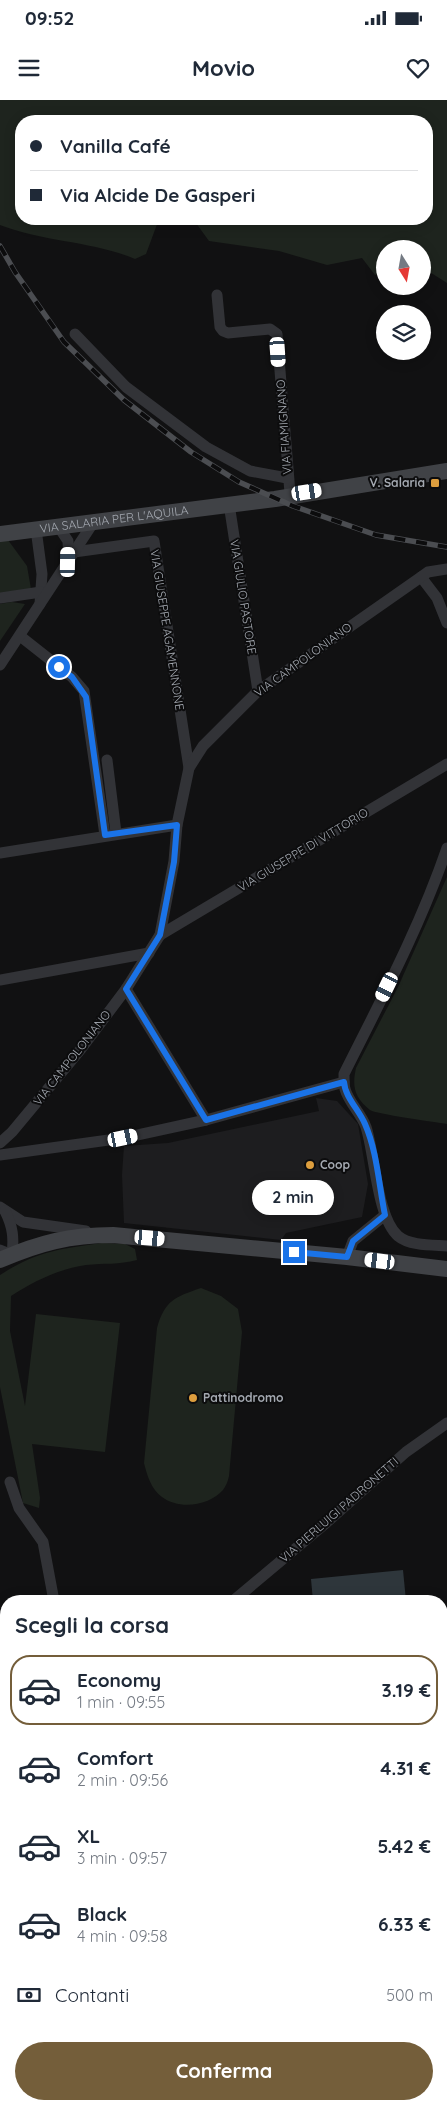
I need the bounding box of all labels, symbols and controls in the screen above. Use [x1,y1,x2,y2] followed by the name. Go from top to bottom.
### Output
[25,6,74,30] text: 09:52
[15,54,43,82] icon: menu
[192,54,255,82] text: Movio
[404,54,432,82] icon: heart
[60,134,171,158] text: Vanilla Café
[60,183,255,207] text: Via Alcide De Gasperi
[376,240,431,295] north arrow
[376,240,431,360] map controls
[376,305,431,360] button: layers
[269,337,286,367] car
[273,379,294,475] street label: VIA FIAMIGNANO
[369,475,425,490] place label: V. Salaria
[429,477,441,489] marker: V. Salaria
[291,482,322,502] car
[39,502,189,536] street label: VIA SALARIA PER L'AQUILA
[227,538,260,656] street label: VIA GIULIO PASTORE
[60,547,75,577] car
[147,548,188,712] street label: VIA GIUSEPPE AGAMENNONE
[251,619,354,700] street label: VIA CAMPOLONIANO
[48,656,70,678] route start
[235,805,371,895] street label: VIA GIUSEPPE DI VITTORIO
[373,970,400,1004] car
[30,1007,113,1108] street label: VIA CAMPOLONIANO
[106,1128,139,1148] car
[320,1157,351,1172] place label: Coop
[304,1159,316,1171] marker: Coop
[253,1180,335,1214] callout: 2 min
[272,1187,314,1207] text: 2 min
[134,1229,165,1247] car
[283,1241,305,1263] route end
[364,1252,395,1270] car
[203,1390,284,1405] place label: Pattinodromo
[187,1392,199,1404] marker: Pattinodromo
[276,1454,401,1565] street label: VIA PIERLUIGI PADRONETTI
[15,1611,169,1639] text: Scegli la corsa
[17,1668,62,1713] icon: car
[77,1668,161,1692] text: Economy
[382,1678,431,1702] text: 3.19 €
[77,1692,165,1712] text: 1 min · 09:55
[17,1746,62,1791] icon: car
[77,1746,154,1770] text: Comfort
[380,1756,431,1780] text: 4.31 €
[77,1770,168,1790] text: 2 min · 09:56
[17,1824,62,1869] icon: car
[77,1824,100,1848] text: XL
[377,1834,431,1858] text: 5.42 €
[77,1848,167,1868] text: 3 min · 09:57
[17,1902,62,1947] icon: car
[77,1902,127,1926] text: Black
[378,1912,431,1936] text: 6.33 €
[77,1926,168,1946] text: 4 min · 09:58
[15,1981,43,2009] icon: cash
[55,1983,129,2007] text: Contanti
[386,1985,433,2005] text: 500 m
[15,2042,433,2100] button: Conferma

